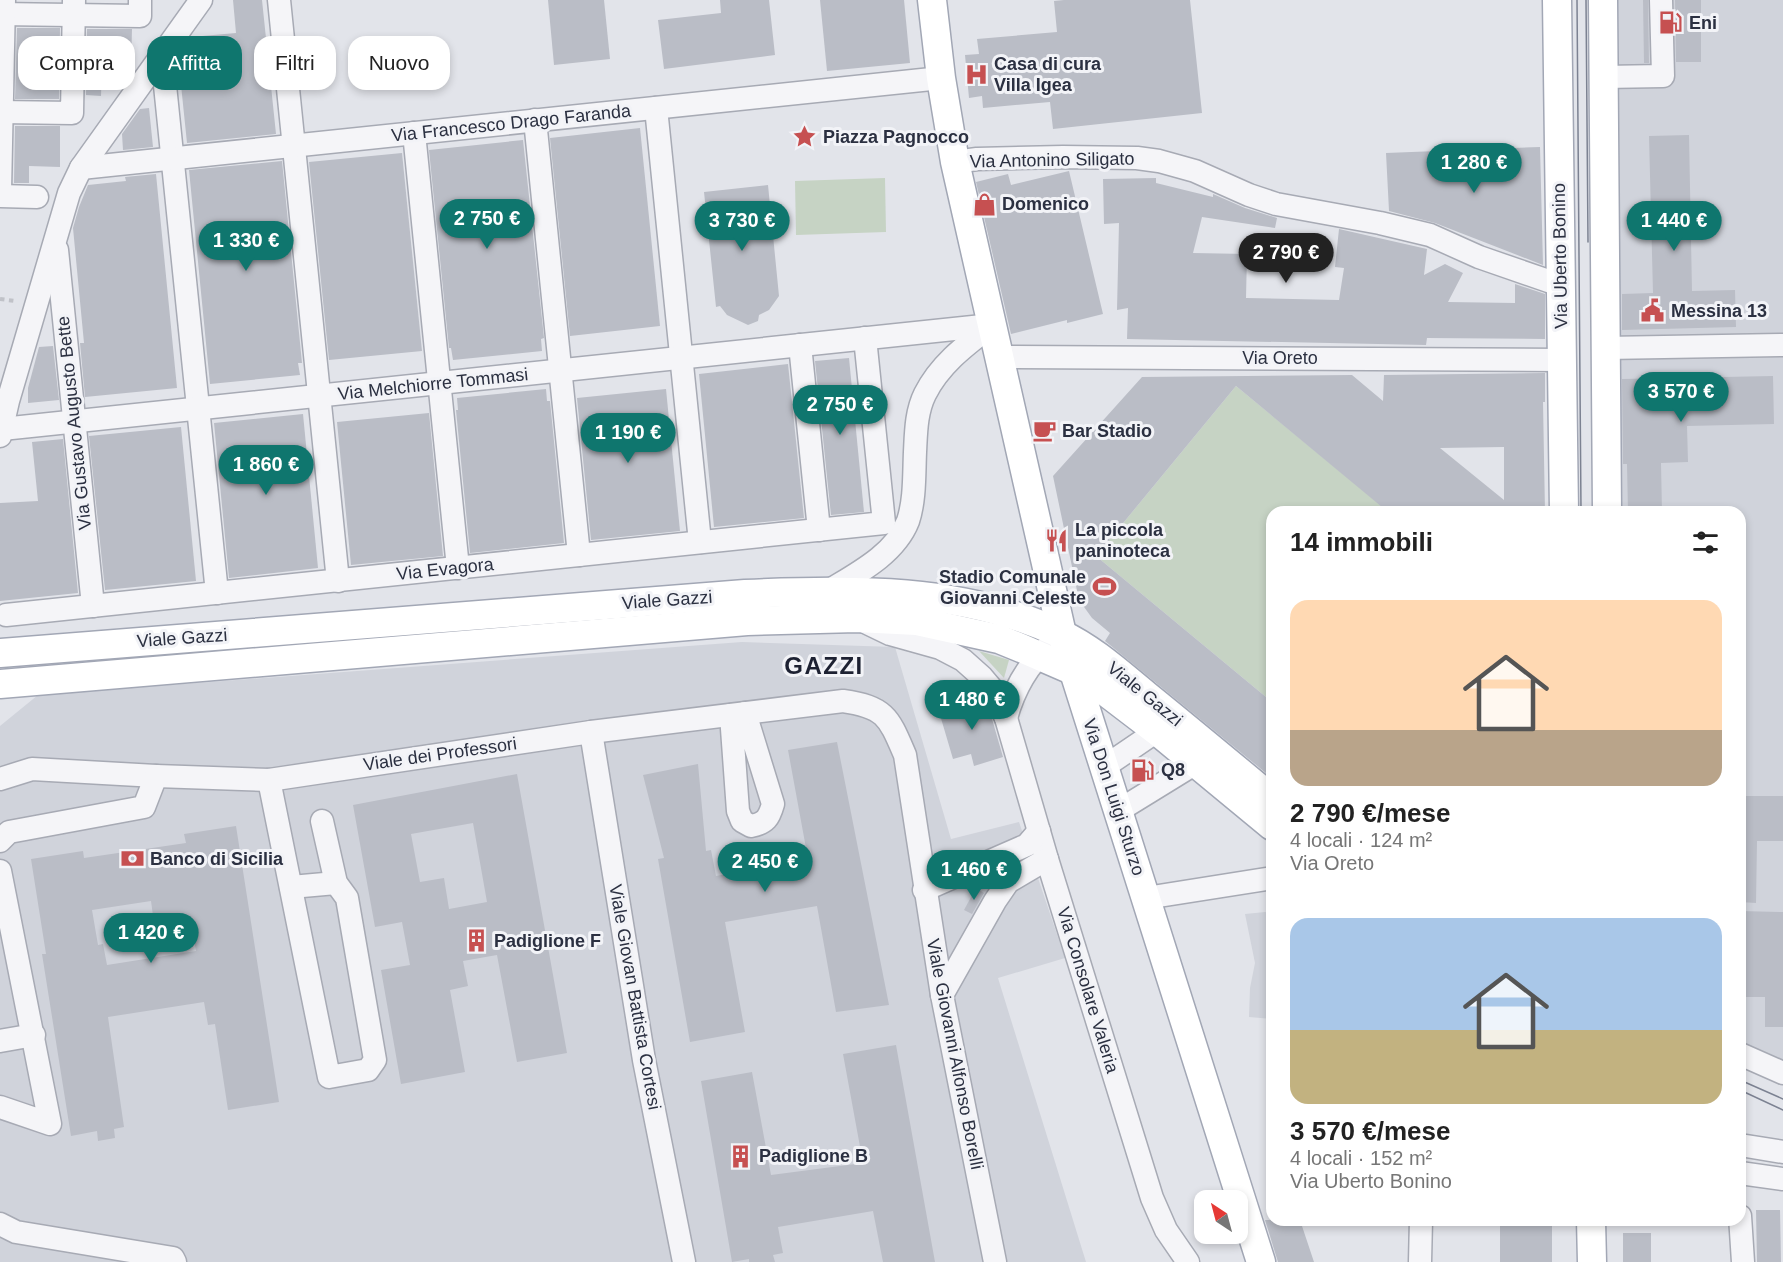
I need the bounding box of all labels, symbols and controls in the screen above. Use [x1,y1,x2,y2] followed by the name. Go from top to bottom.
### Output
[1658,10,1684,36] fuel station icon: Eni
[1689,13,1717,33] place label: Eni
[18,36,135,90] chip: Compra
[147,36,242,90] chip: Affitta
[254,36,336,90] chip: Filtri
[348,36,450,90] chip: Nuovo
[994,54,1102,95] place label: Casa di cura Villa Igea
[963,61,989,87] hospital icon: Casa di cura Villa Igea
[390,100,633,146] street label: Via Francesco Drago Faranda
[792,124,818,150] place icon: Piazza Pagnocco
[823,127,969,147] place label: Piazza Pagnocco
[1419,143,1529,194] pin: 1 280 €
[969,149,1135,171] street label: Via Antonino Siligato
[1441,151,1507,173] text: 1 280 €
[1549,183,1571,329] street label: Via Uberto Bonino
[971,191,997,217] shop icon: Domenico
[1002,194,1089,214] place label: Domenico
[432,199,542,250] pin: 2 750 €
[687,201,797,252] pin: 3 730 €
[1619,201,1729,252] pin: 1 440 €
[454,207,520,229] text: 2 750 €
[709,209,775,231] text: 3 730 €
[1641,209,1707,231] text: 1 440 €
[191,221,301,272] pin: 1 330 €
[213,229,279,251] text: 1 330 €
[1231,233,1341,284] pin: 2 790 €
[1253,241,1319,263] text: 2 790 €
[1640,298,1666,324] public building icon: Messina 13
[1671,301,1767,321] place label: Messina 13
[53,315,95,531] street label: Via Gustavo Augusto Bette
[1242,348,1318,368] street label: Via Oreto
[337,364,529,404] street label: Via Melchiorre Tommasi
[1626,372,1736,423] pin: 3 570 €
[1648,380,1714,402] text: 3 570 €
[785,385,895,436] pin: 2 750 €
[807,393,873,415] text: 2 750 €
[573,413,683,464] pin: 1 190 €
[1031,418,1057,444] cafe icon: Bar Stadio
[595,421,661,443] text: 1 190 €
[1062,421,1152,441] place label: Bar Stadio
[211,445,321,496] pin: 1 860 €
[233,453,299,475] text: 1 860 €
[1075,520,1171,561] place label: La piccola paninoteca
[1689,526,1722,559] icon: filters
[1044,527,1070,553] restaurant icon: La piccola paninoteca
[1290,527,1433,557] text: 14 immobili
[395,554,496,584] street label: Via Evagora
[939,567,1086,608] place label: Stadio Comunale Giovanni Celeste
[1091,574,1117,600] sports icon: Stadio Comunale Giovanni Celeste
[621,587,713,613] street label: Viale Gazzi
[136,625,228,651] street label: Viale Gazzi
[1452,639,1560,747] icon: home
[784,652,864,679] district label: GAZZI
[1103,658,1187,730] street label: Viale Gazzi
[917,680,1027,731] pin: 1 480 €
[939,688,1005,710] text: 1 480 €
[1079,716,1149,878] street label: Via Don Luigi Sturzo
[362,733,518,775] street label: Viale dei Professori
[1130,757,1156,783] fuel station icon: Q8
[1161,760,1185,780] place label: Q8
[1290,798,1450,828] text: 2 790 €/mese
[1290,829,1432,851] text: 4 locali · 124 m²
[710,842,820,893] pin: 2 450 €
[119,846,145,872] bank icon: Banco di Sicilia
[150,849,284,869] place label: Banco di Sicilia
[732,850,798,872] text: 2 450 €
[919,850,1029,901] pin: 1 460 €
[1290,852,1374,874] text: Via Oreto
[941,858,1007,880] text: 1 460 €
[605,883,665,1111] street label: Viale Giovan Battista Cortesi
[1053,905,1123,1076] street label: Via Consolare Valeria
[96,913,206,964] pin: 1 420 €
[118,921,184,943] text: 1 420 €
[463,928,489,954] building icon: Padiglione F
[494,931,601,951] place label: Padiglione F
[923,937,987,1171] street label: Viale Giovanni Alfonso Borelli
[1452,957,1560,1065] icon: home
[1290,1116,1450,1146] text: 3 570 €/mese
[728,1143,754,1169] building icon: Padiglione B
[759,1146,868,1166] place label: Padiglione B
[1290,1147,1432,1169] text: 4 locali · 152 m²
[1290,1170,1452,1192] text: Via Uberto Bonino
[1194,1190,1248,1244] north arrow
[1194,1190,1248,1244] map controls

